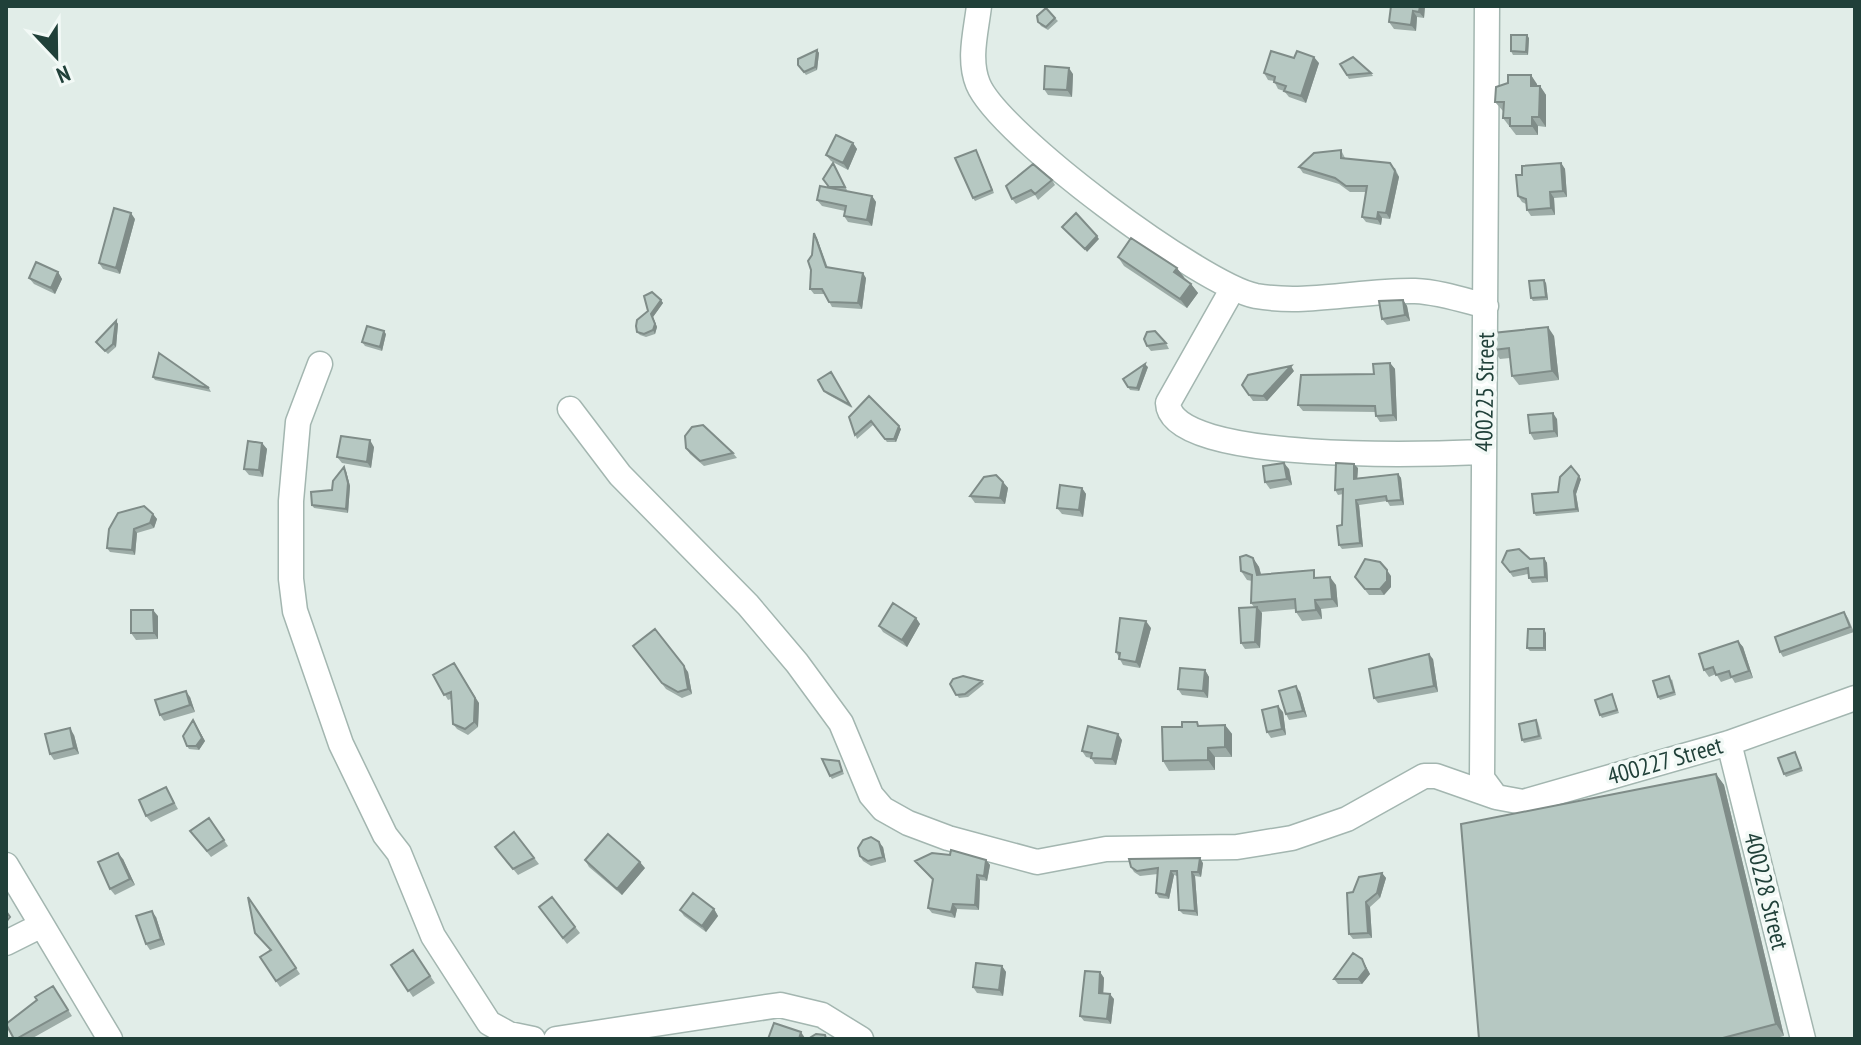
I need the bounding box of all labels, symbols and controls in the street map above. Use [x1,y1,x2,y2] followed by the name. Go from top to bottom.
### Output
[16,16,96,96] north arrow
[53,59,74,90] text: N
[1468,332,1501,452] street label: 400225 Street
[1604,729,1726,792] street label: 400227 Street
[1737,829,1796,953] street label: 400228 Street

